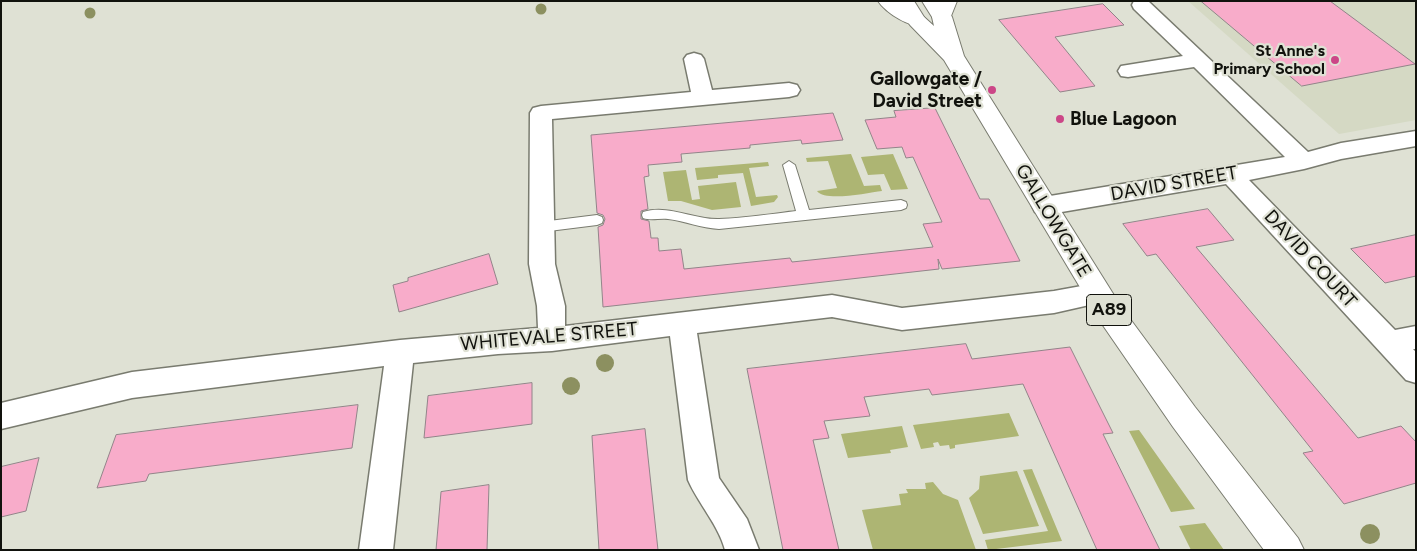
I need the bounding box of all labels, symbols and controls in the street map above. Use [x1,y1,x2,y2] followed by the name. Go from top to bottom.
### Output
[1213,41,1325,79] place label: St Anne's Primary School
[1329,54,1341,66] marker: St Anne's Primary School
[870,68,982,112] place label: Gallowgate / David Street
[986,84,998,96] marker: Gallowgate / David Street
[1070,108,1177,130] place label: Blue Lagoon
[1054,113,1066,125] marker: Blue Lagoon
[1010,160,1096,282] street label: GALLOWGATE
[1109,162,1239,206] street label: DAVID STREET
[1259,205,1361,313] street label: DAVID COURT
[1086,294,1132,326] road number: A89
[460,318,638,356] street label: WHITEVALE STREET

